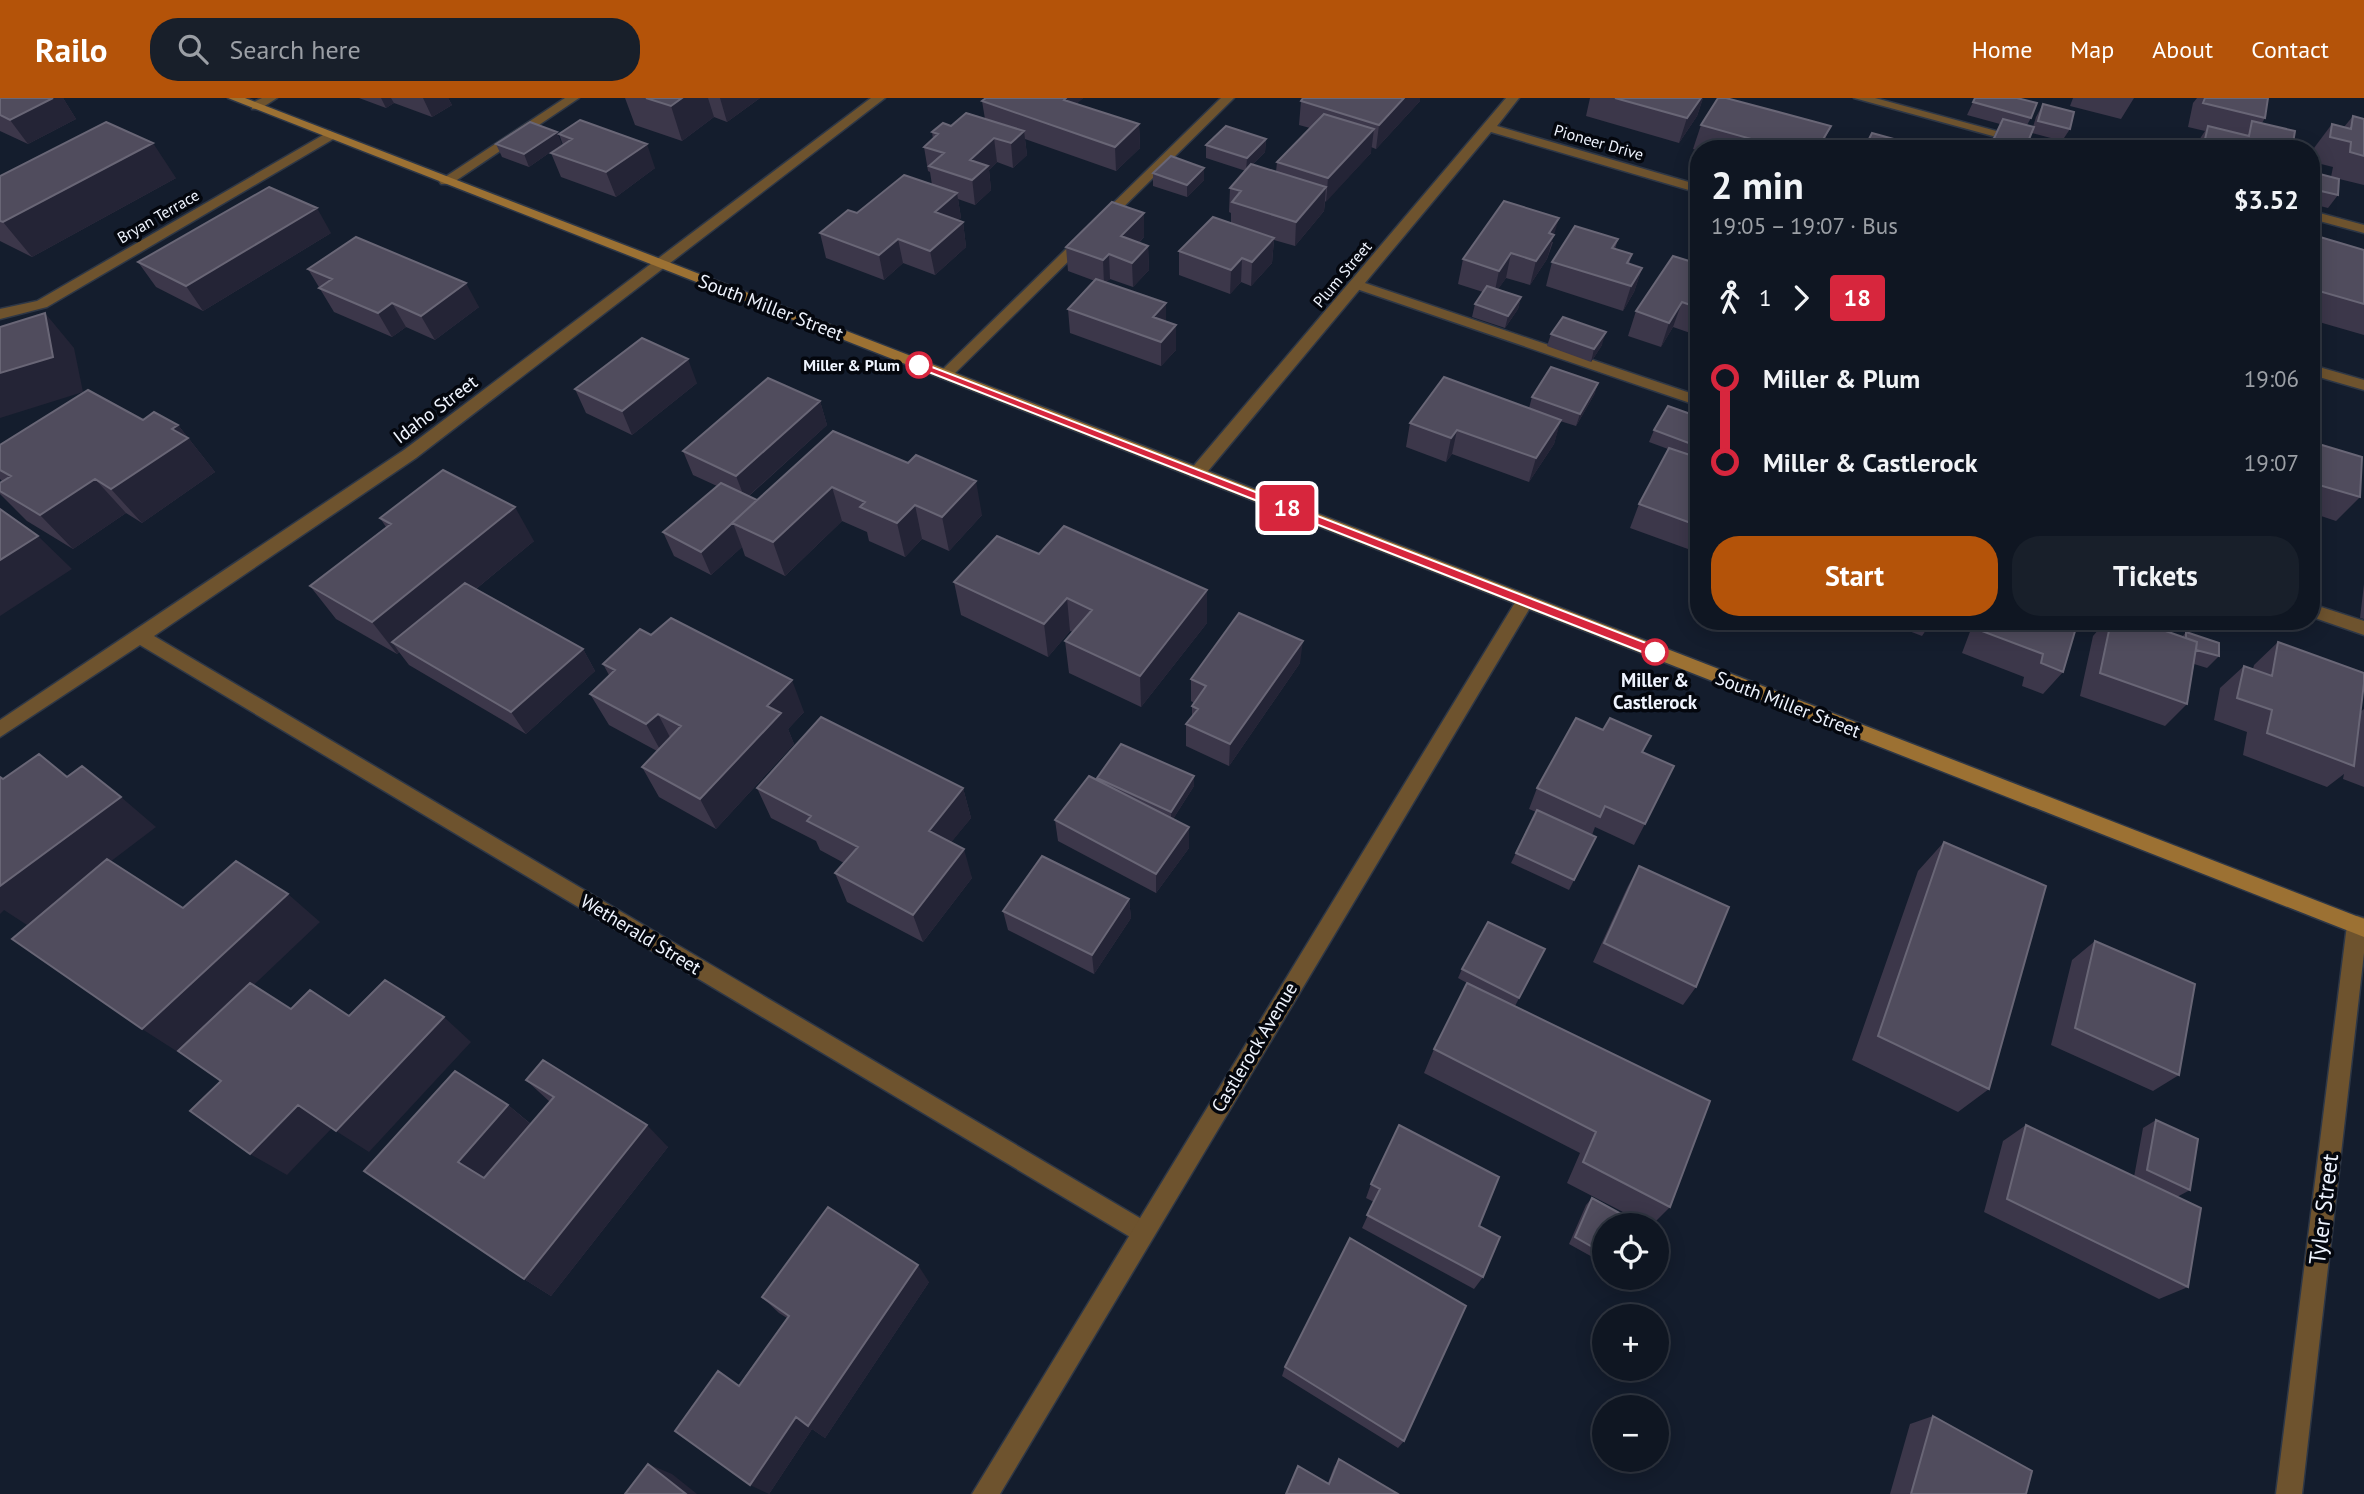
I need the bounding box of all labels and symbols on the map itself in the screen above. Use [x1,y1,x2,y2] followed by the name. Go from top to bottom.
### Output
[1552,120,1646,164] street label: Pioneer Drive
[113,184,203,248] street label: Bryan Terrace
[1309,236,1376,311] street label: Plum Street
[695,268,847,346] street label: South Miller Street
[906,352,932,378] marker: Miller & Plum
[803,355,900,375] place label: Miller & Plum
[388,369,482,448] street label: Idaho Street
[1256,485,1318,531] line badge: 18
[1642,639,1668,665] marker: Miller & Castlerock
[1712,665,1864,743] street label: South Miller Street
[1613,668,1698,714] place label: Miller & Castlerock
[576,889,706,980] street label: Wetherald Street
[1206,978,1302,1116] street label: Castlerock Avenue
[2302,1152,2344,1266] street label: Tyler Street

